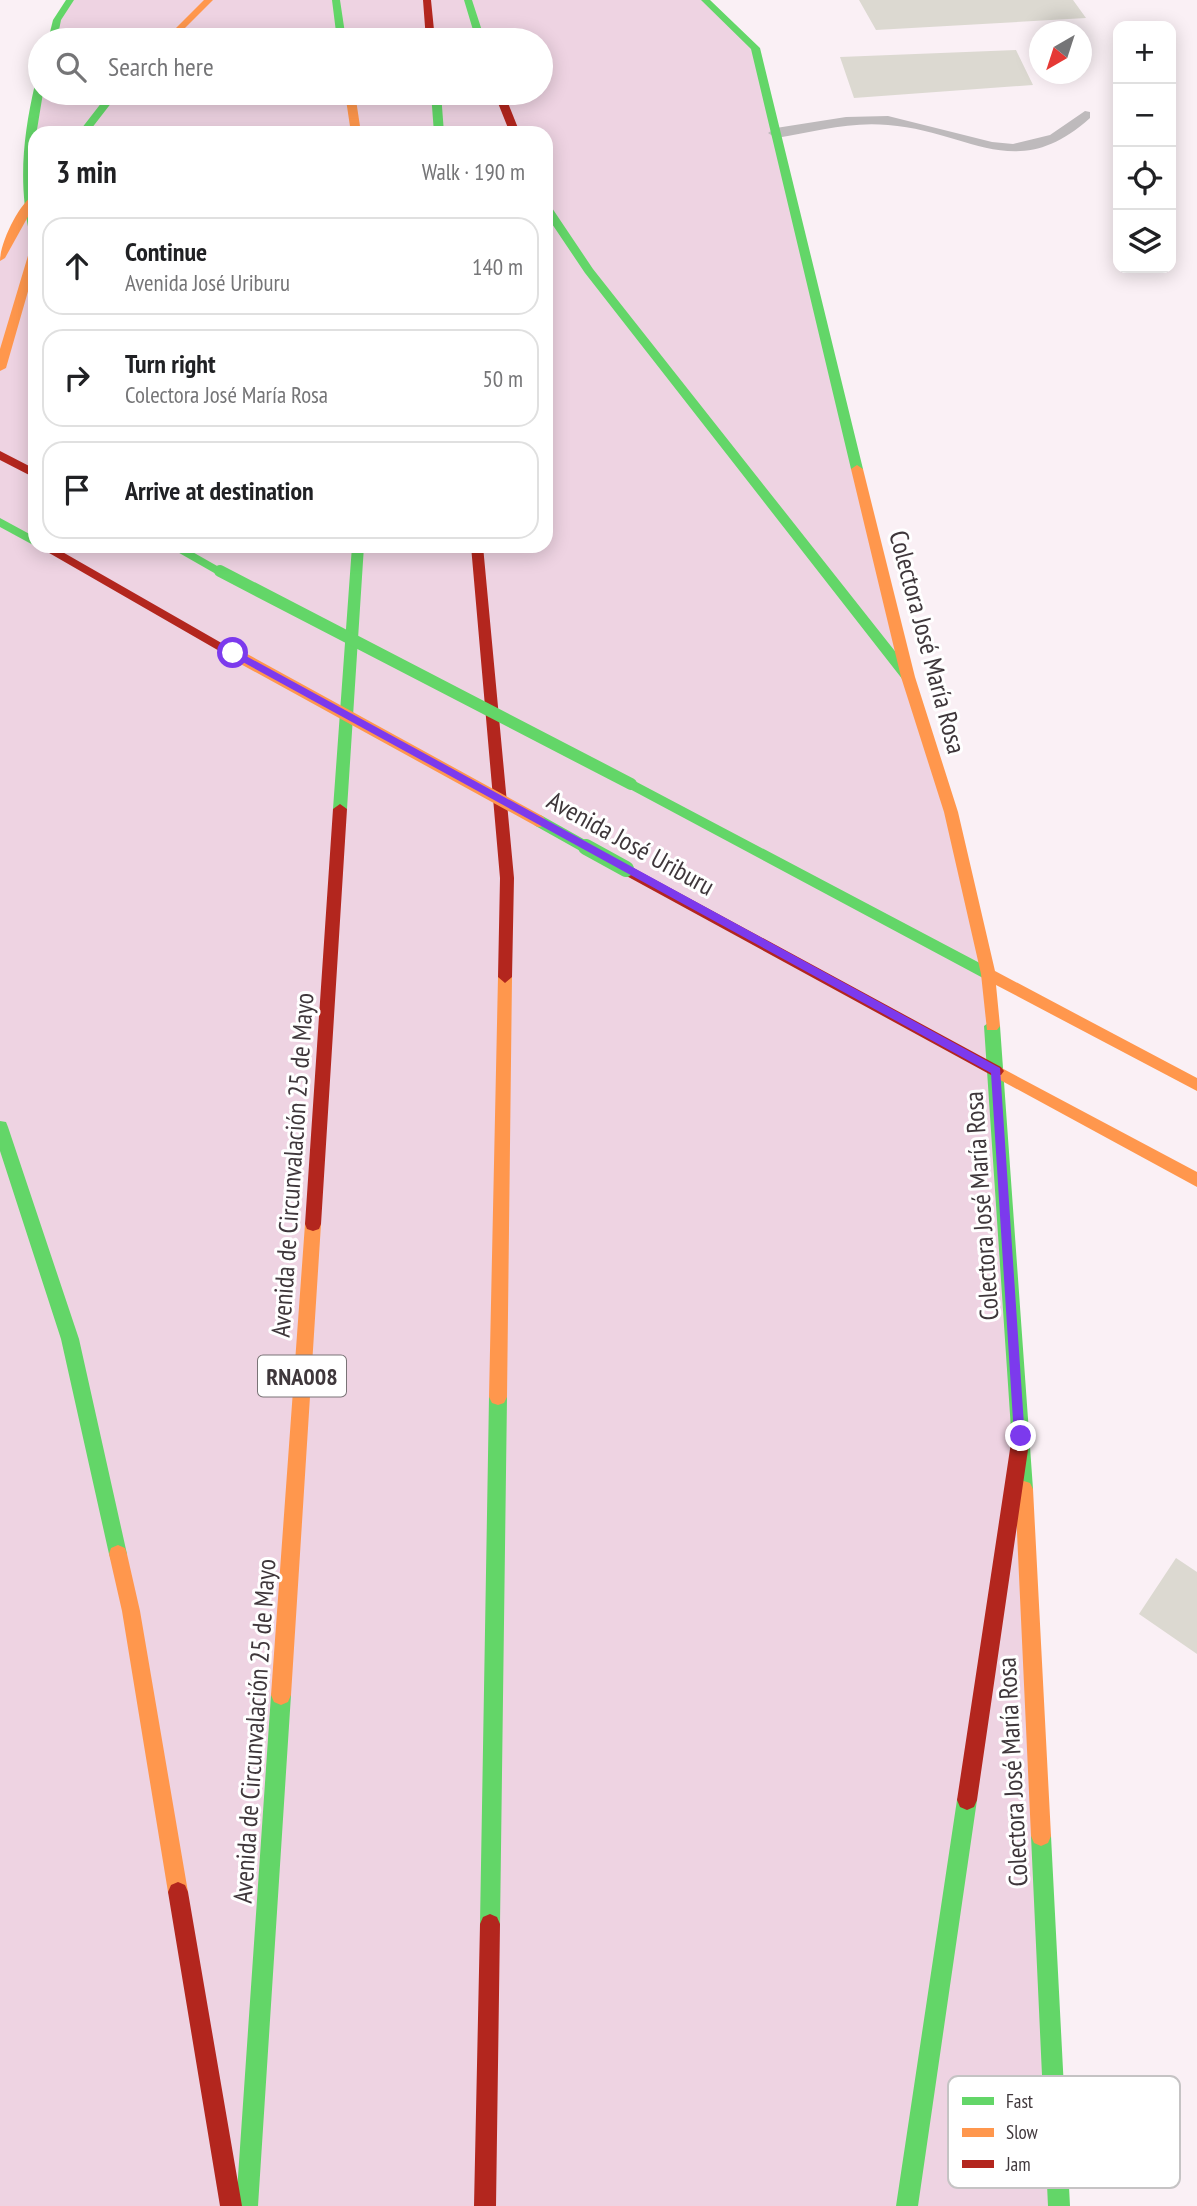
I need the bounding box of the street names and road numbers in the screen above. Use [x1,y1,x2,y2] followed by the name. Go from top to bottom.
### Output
[882,527,974,757] street label: Colectora José María Rosa
[541,783,721,903] street label: Avenida José Uriburu
[264,992,320,1338] street label: Avenida de Circunvalación 25 de Mayo
[957,1090,1005,1322] street label: Colectora José María Rosa
[258,1356,346,1396] road number: RNA008
[226,1558,282,1904] street label: Avenida de Circunvalación 25 de Mayo
[990,1657,1034,1887] street label: Colectora José María Rosa

